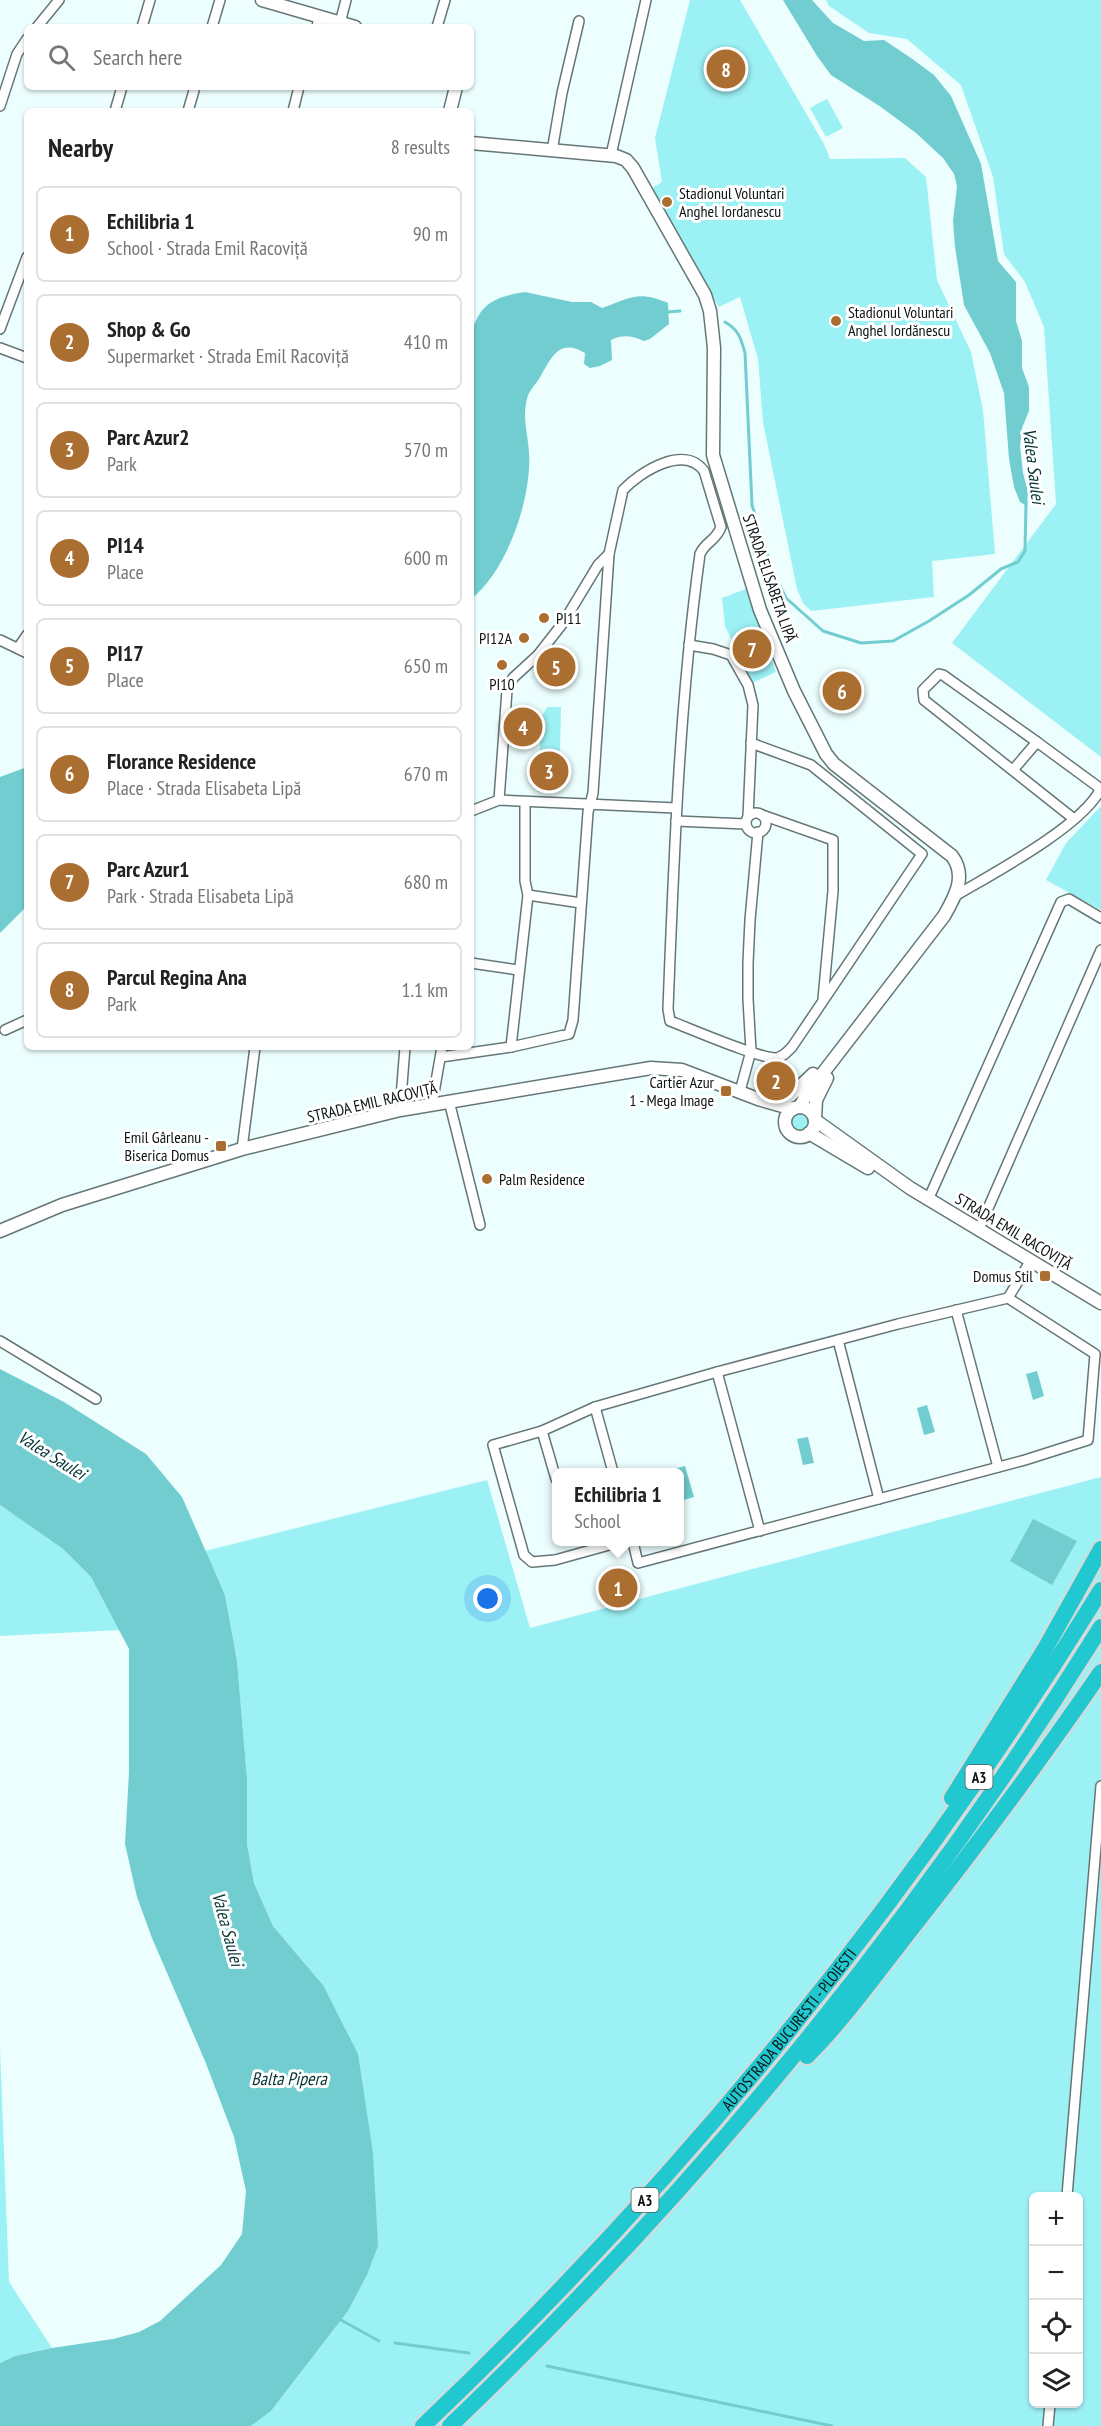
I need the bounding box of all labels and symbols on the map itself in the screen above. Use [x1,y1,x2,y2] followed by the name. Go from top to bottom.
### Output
[706,46,746,92] pin: 8
[679,183,785,221] place label: Stadionul Voluntari Anghel Iordanescu
[660,195,674,209] marker: Stadionul Voluntari Anghel Iordanescu
[848,302,954,340] place label: Stadionul Voluntari Anghel Iordănescu
[829,314,843,328] marker: Stadionul Voluntari Anghel Iordănescu
[1018,427,1050,507] water label: Valea Saulei
[739,511,801,645] street label: STRADA ELISABETA LIPĂ
[556,608,581,628] place label: PI11
[537,611,551,625] marker: PI11
[732,626,771,672] pin: 7
[479,628,512,648] place label: PI12A
[517,631,531,645] marker: PI12A
[536,644,576,690] pin: 5
[495,658,509,672] marker: PI10
[822,668,862,714] pin: 6
[489,674,515,694] place label: PI10
[504,704,542,750] pin: 4
[530,748,568,794] pin: 3
[756,1058,796,1104] pin: 2
[629,1072,715,1110] place label: Cartier Azur 1 - Mega Image
[305,1077,439,1127] street label: STRADA EMIL RACOVIȚĂ
[719,1084,733,1098] marker: Cartier Azur 1 - Mega Image
[124,1127,209,1165] place label: Emil Gârleanu - Biserica Domus
[214,1139,228,1153] marker: Emil Gârleanu - Biserica Domus
[499,1169,585,1189] place label: Palm Residence
[480,1172,494,1186] marker: Palm Residence
[952,1188,1076,1274] street label: STRADA EMIL RACOVIȚĂ
[973,1266,1033,1286] place label: Domus Stil
[1038,1269,1052,1283] marker: Domus Stil
[14,1425,92,1486] water label: Valea Saulei
[598,1566,638,1610] pin: 1
[473,1584,502,1613] your location
[966,1765,992,1789] road number: A3
[207,1889,249,1971] water label: Valea Saulei
[717,1944,860,2114] street label: AUTOSTRADA BUCURESTI - PLOIESTI
[251,2067,327,2090] water label: Balta Pipera
[632,2188,658,2212] road number: A3

